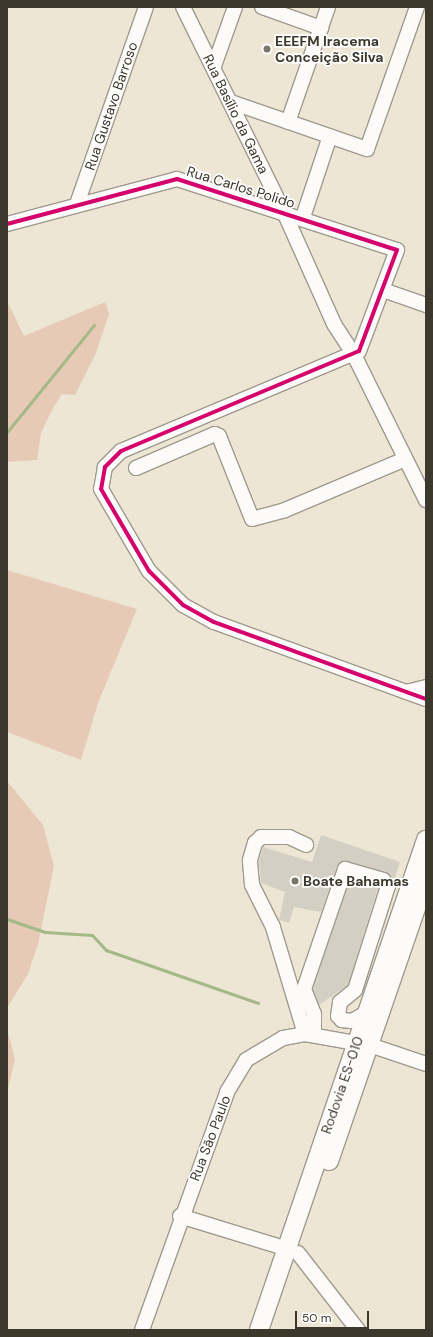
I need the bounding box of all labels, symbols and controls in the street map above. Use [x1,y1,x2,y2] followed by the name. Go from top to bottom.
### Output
[275,33,384,66] place label: EEEFM Iracema Conceição Silva
[81,40,141,172] street label: Rua Gustavo Barroso
[262,44,272,54] marker: EEEFM Iracema Conceição Silva
[200,52,272,176] street label: Rua Basílio da Gama
[185,163,297,211] street label: Rua Carlos Polido
[303,873,409,889] place label: Boate Bahamas
[290,876,300,886] marker: Boate Bahamas
[317,1034,367,1136] street label: Rodovia ES-010
[186,1093,234,1183] street label: Rua São Paulo
[297,1303,371,1329] scale bar
[302,1310,331,1326] text: 50 m

